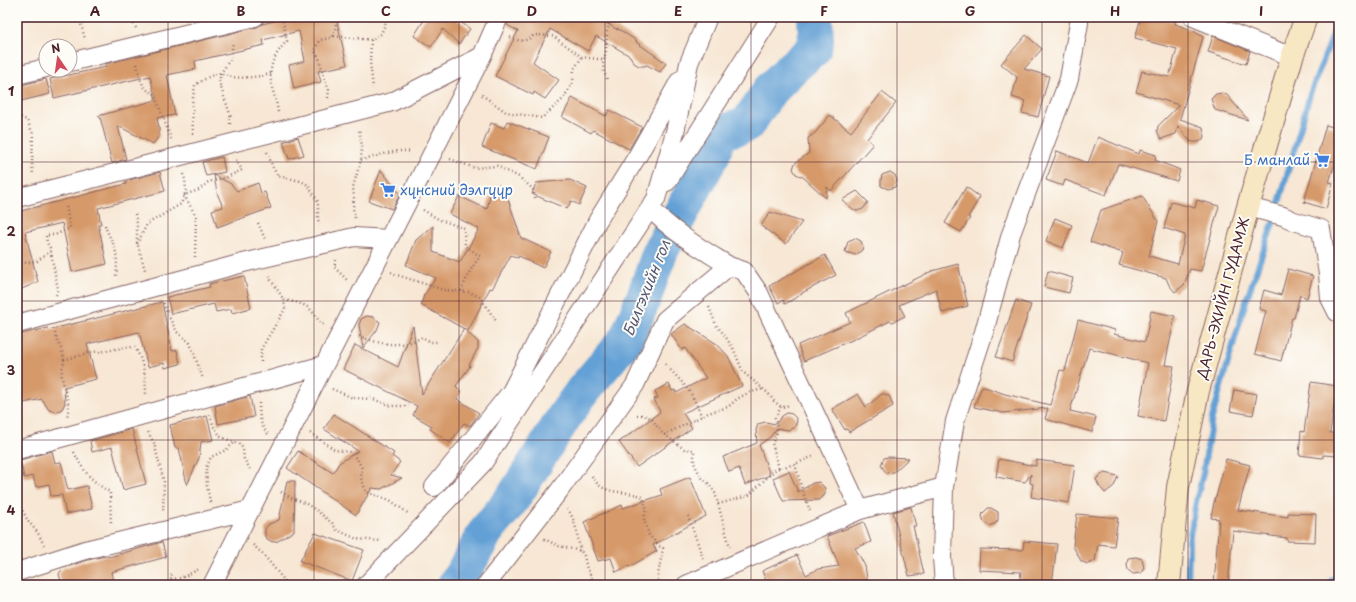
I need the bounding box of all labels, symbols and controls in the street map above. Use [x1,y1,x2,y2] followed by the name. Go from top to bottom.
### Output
[90,1,100,20] text: A
[237,1,246,20] text: B
[381,1,391,20] text: C
[527,1,537,20] text: D
[674,1,682,20] text: E
[820,1,828,20] text: F
[965,1,975,20] text: G
[1110,1,1120,20] text: H
[1259,1,1263,20] text: I
[38,38,78,78] north arrow
[49,38,62,57] text: N
[8,81,14,100] text: 1
[1244,149,1310,170] place label: Б манлай
[1313,151,1331,169] supermarket icon: Б манлай
[400,179,513,200] place label: хүнсний дэлгүүр
[379,181,397,199] supermarket icon: хүнсний дэлгүүр
[1191,215,1254,382] street label: ДАРЬ-ЭХИЙН ГУДАМЖ
[6,221,16,240] text: 2
[616,236,675,339] water label: Билгэхийн гол
[7,360,16,379] text: 3
[7,500,16,519] text: 4

